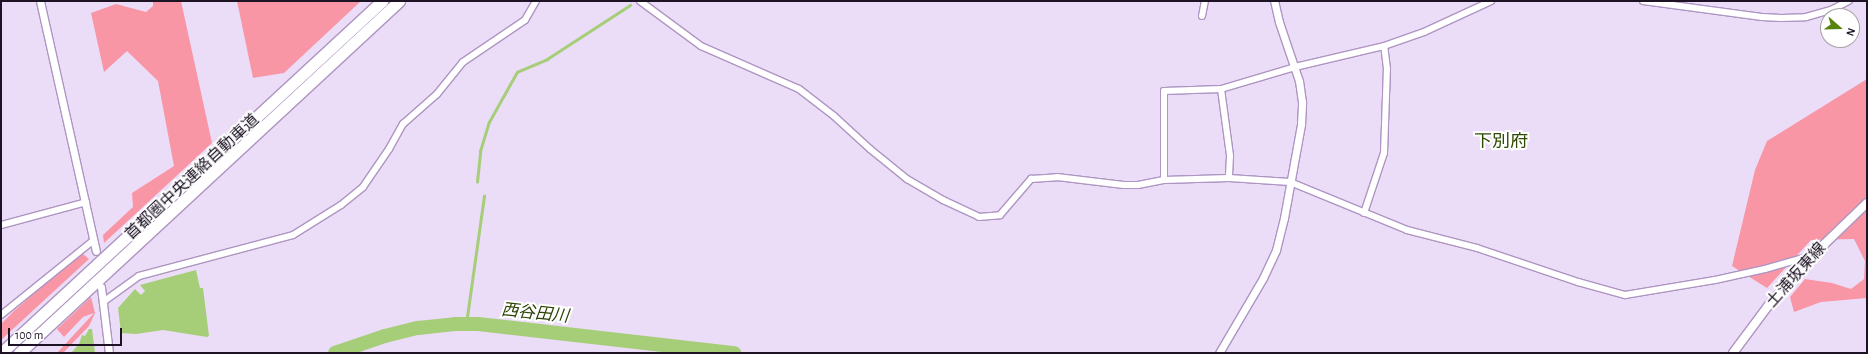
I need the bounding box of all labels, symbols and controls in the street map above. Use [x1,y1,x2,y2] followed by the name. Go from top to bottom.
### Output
[1820,8,1860,48] north arrow
[1844,26,1857,37] text: N
[121,110,263,244] street label: 首都圏中央連絡自動車道
[1474,131,1528,153] district label: 下別府
[1762,239,1830,311] street label: 土浦坂東線
[500,299,570,327] water label: 西谷田川
[10,320,124,346] scale bar
[15,329,43,341] text: 100 m

